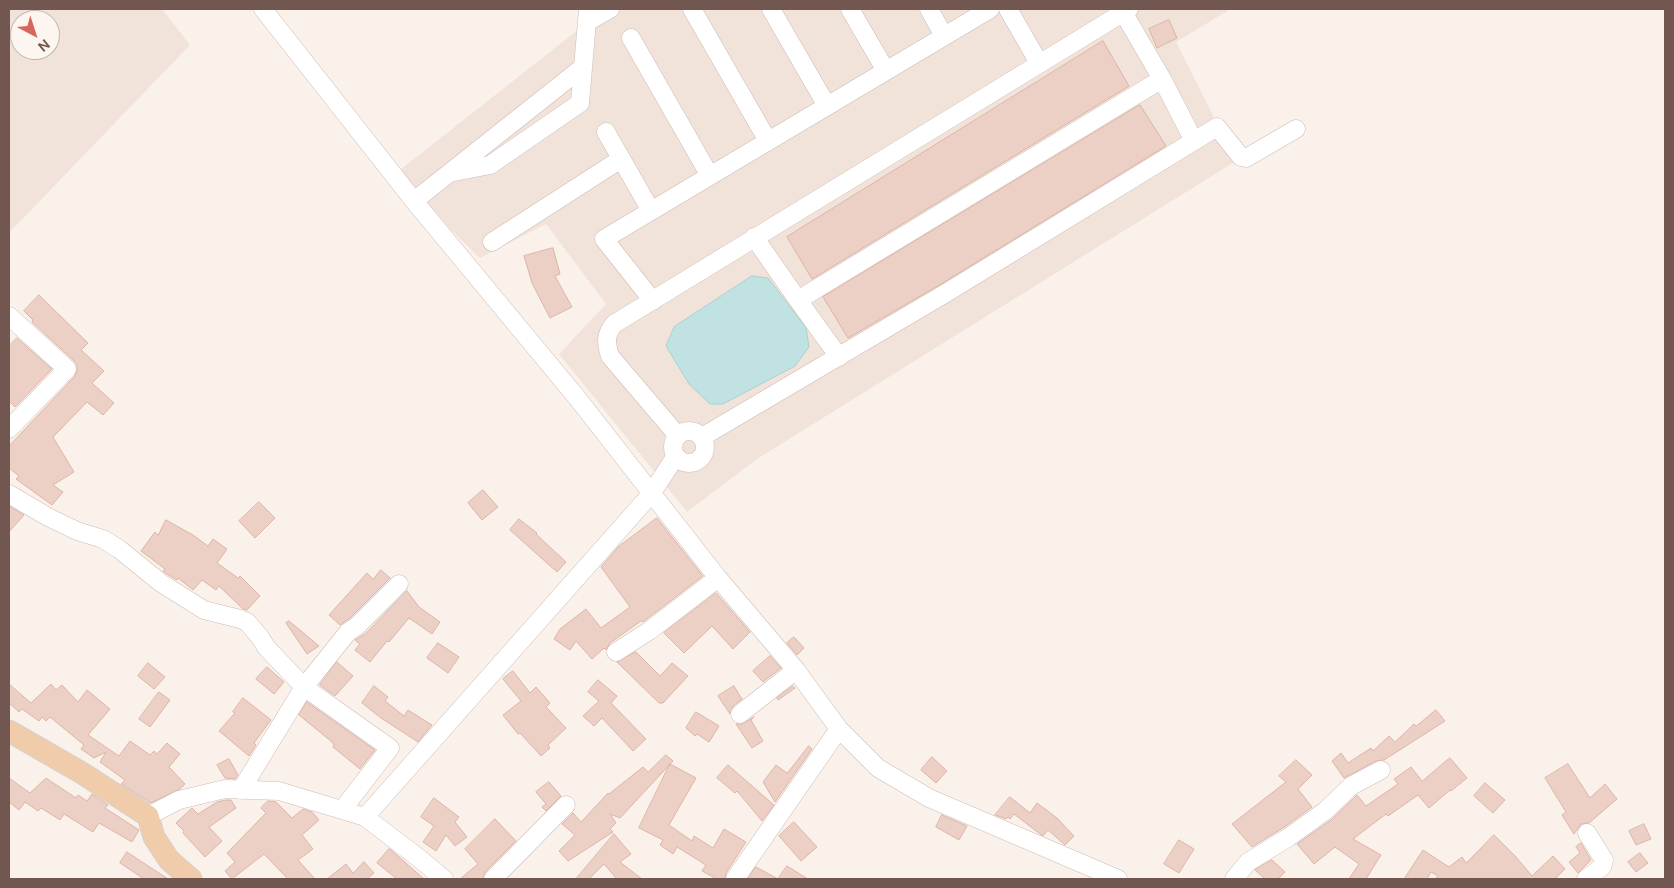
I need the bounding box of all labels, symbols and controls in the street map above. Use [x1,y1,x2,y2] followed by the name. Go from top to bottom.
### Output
[10,10,60,60] north arrow
[34,36,54,56] text: N

